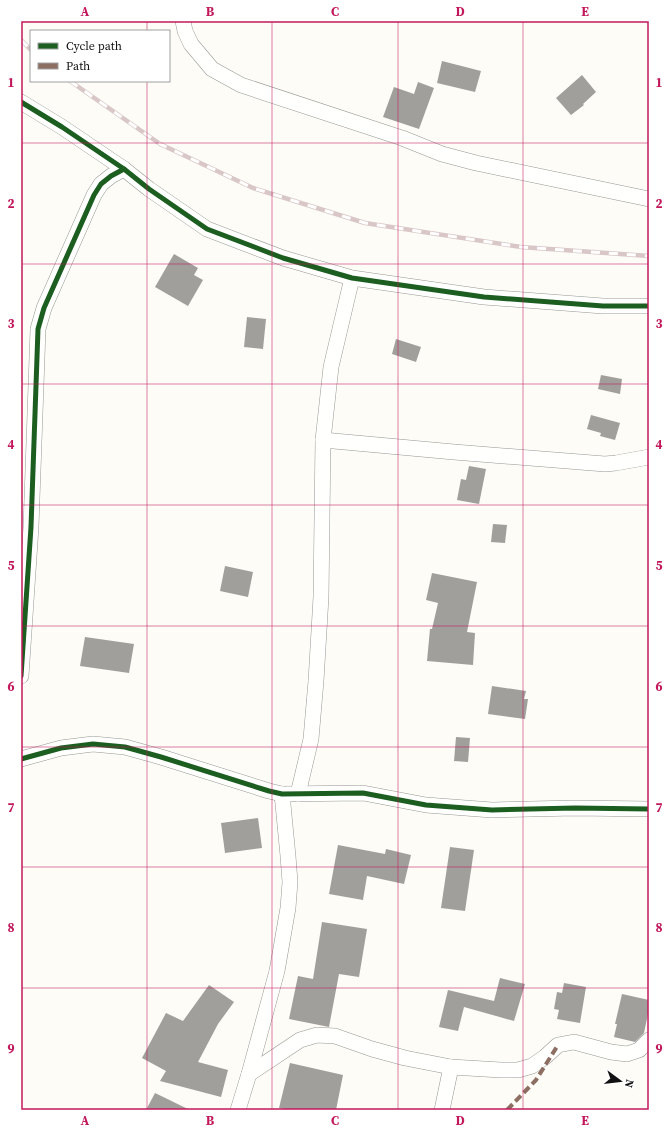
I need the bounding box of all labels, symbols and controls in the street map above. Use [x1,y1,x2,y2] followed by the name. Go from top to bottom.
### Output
[81,3,90,20] text: A
[206,3,215,20] text: B
[331,3,339,20] text: C
[455,3,465,20] text: D
[581,3,589,20] text: E
[30,30,170,82] legend
[66,38,122,54] text: Cycle path
[66,58,90,74] text: Path
[7,74,15,91] text: 1
[655,74,663,91] text: 1
[7,195,15,212] text: 2
[655,195,663,212] text: 2
[7,315,15,332] text: 3
[655,315,663,332] text: 3
[7,436,15,453] text: 4
[655,436,663,453] text: 4
[7,557,15,574] text: 5
[655,557,663,574] text: 5
[7,678,15,695] text: 6
[655,678,663,695] text: 6
[7,799,15,816] text: 7
[655,799,663,816] text: 7
[7,919,15,936] text: 8
[655,919,663,936] text: 8
[7,1040,15,1057] text: 9
[655,1040,663,1057] text: 9
[600,1061,640,1101] north arrow
[621,1078,637,1089] text: N
[81,1112,90,1129] text: A
[206,1112,215,1129] text: B
[331,1112,339,1129] text: C
[455,1112,465,1129] text: D
[581,1112,589,1129] text: E

